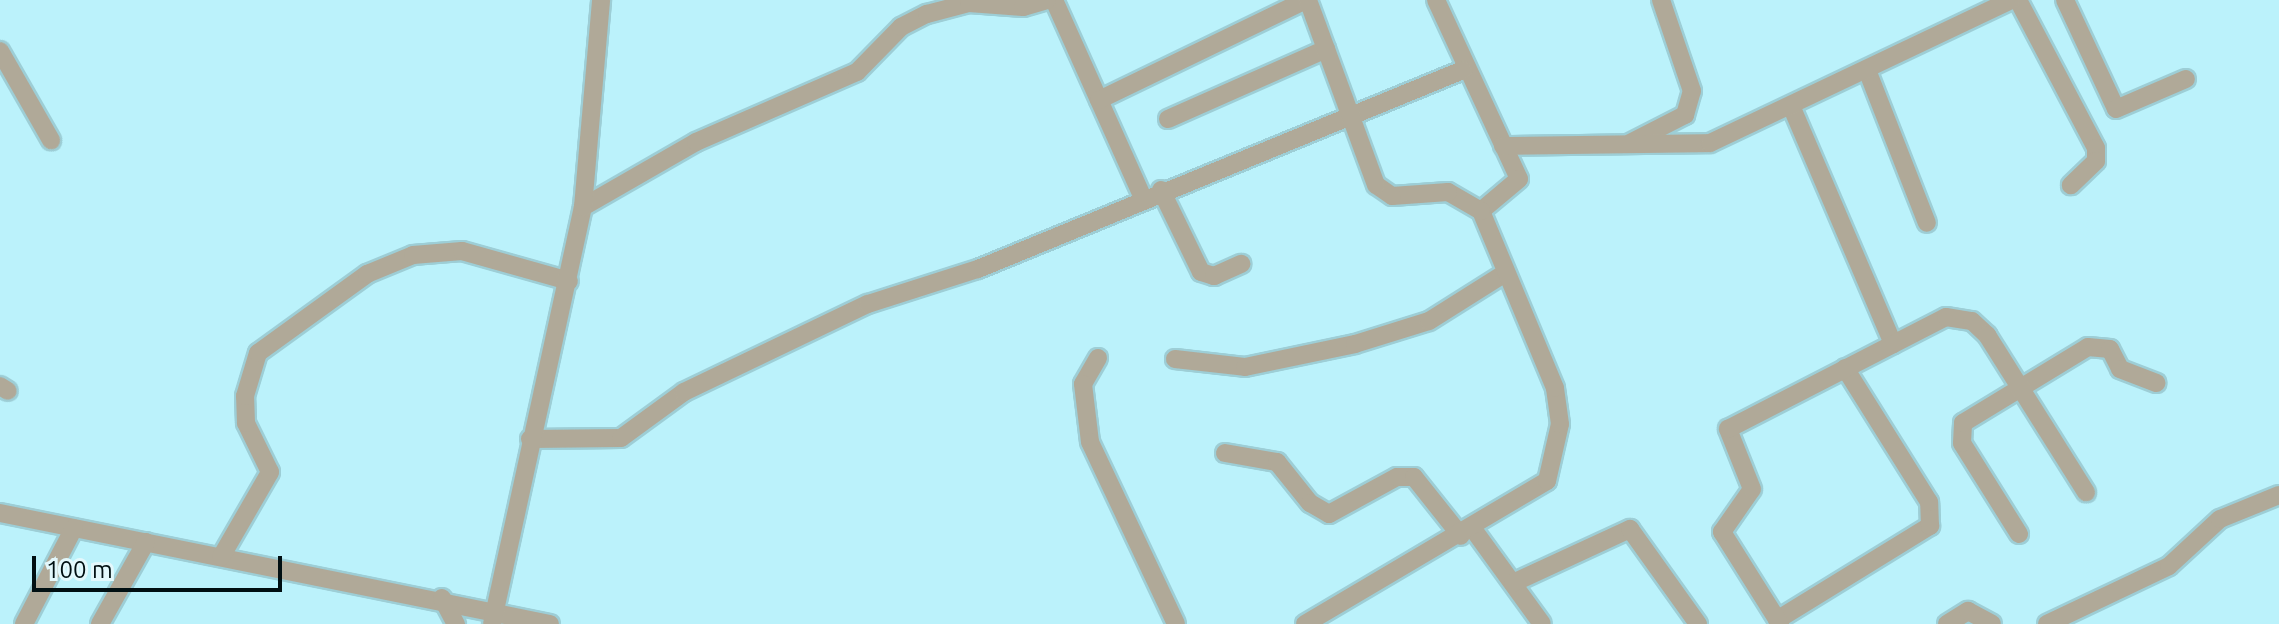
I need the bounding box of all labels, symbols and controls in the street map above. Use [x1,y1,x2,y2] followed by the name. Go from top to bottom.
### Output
[36,540,286,590] scale bar
[46,556,113,583] text: 100 m

